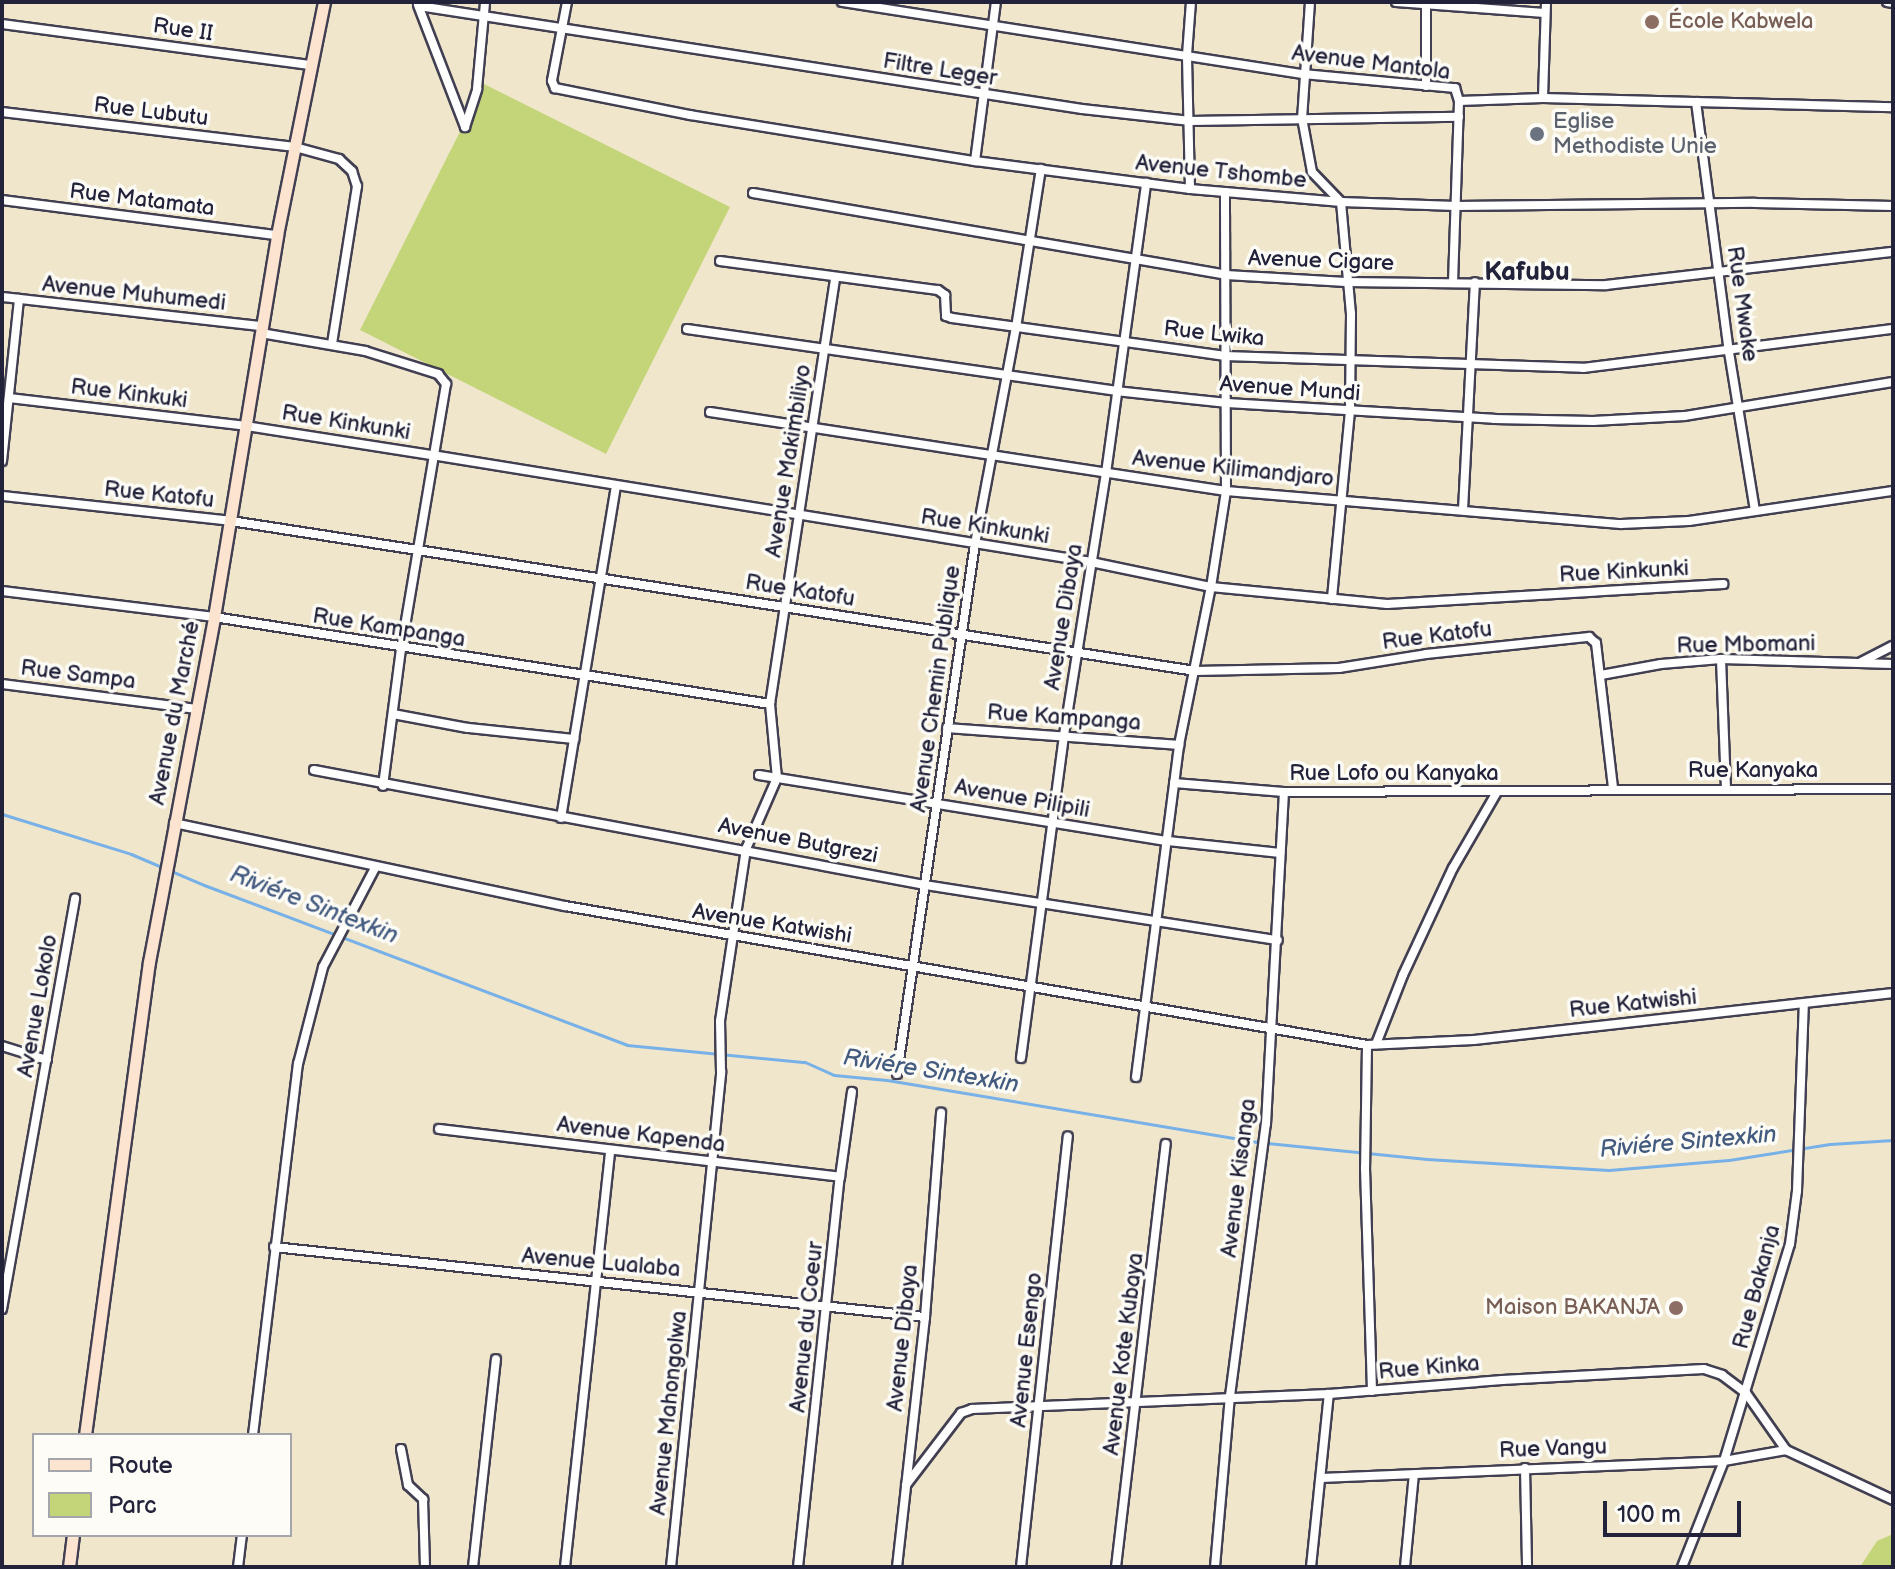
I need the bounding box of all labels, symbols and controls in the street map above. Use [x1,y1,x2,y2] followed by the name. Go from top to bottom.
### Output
[1668,9,1813,35] place label: École Kabwela
[151,13,215,47] street label: Rue II
[1643,13,1661,31] marker: École Kabwela
[1290,40,1452,86] street label: Avenue Mantola
[881,48,999,92] street label: Filtre Leger
[92,92,210,132] street label: Rue Lubutu
[1553,108,1717,160] place label: Eglise Methodiste Unie
[1528,125,1546,143] marker: Eglise Methodiste Unie
[1134,150,1308,194] street label: Avenue Tshombe
[68,178,216,222] street label: Rue Matamata
[1247,245,1395,277] street label: Avenue Cigare
[1721,245,1763,363] street label: Rue Mwake
[1484,257,1570,289] district label: Kafubu
[41,271,227,317] street label: Avenue Muhumedi
[1162,316,1266,352] street label: Rue Lwika
[761,363,817,559] street label: Avenue Makimbiliyo
[1219,371,1361,407] street label: Avenue Mundi
[69,374,189,414] street label: Rue Kinkuki
[280,400,412,446] street label: Rue Kinkunki
[1131,445,1335,493] street label: Avenue Kilimandjaro
[103,476,215,514] street label: Rue Katofu
[919,504,1051,550] street label: Rue Kinkunki
[1039,542,1089,692] street label: Avenue Dibaya
[1558,555,1690,589] street label: Rue Kinkunki
[906,564,966,814] street label: Avenue Chemin Publique
[743,569,857,613] street label: Rue Katofu
[311,603,467,653] street label: Rue Kampanga
[1381,616,1493,656] street label: Rue Katofu
[144,619,206,807] street label: Avenue du Marché
[1676,631,1816,659] street label: Rue Mbomani
[19,655,137,695] street label: Rue Sampa
[986,699,1142,737] street label: Rue Kampanga
[1688,758,1818,784] street label: Rue Kanyaka
[1289,761,1499,787] street label: Rue Lofo ou Kanyaka
[952,774,1092,824] street label: Avenue Pilipili
[716,813,880,869] street label: Avenue Butgrezi
[226,860,402,950] water label: Riviére Sintexkin
[690,898,854,950] street label: Avenue Katwishi
[12,933,64,1079] street label: Avenue Lokolo
[1568,984,1698,1024] street label: Rue Katwishi
[841,1043,1021,1099] water label: Riviére Sintexkin
[1216,1097,1262,1259] street label: Avenue Kisanga
[555,1112,727,1158] street label: Avenue Kapenda
[1598,1120,1778,1164] water label: Riviére Sintexkin
[1728,1222,1786,1352] street label: Rue Bakanja
[785,1240,829,1414] street label: Avenue du Coeur
[521,1243,681,1283] street label: Avenue Lualaba
[1098,1251,1150,1457] street label: Avenue Kote Kubaya
[882,1263,924,1413] street label: Avenue Dibaya
[1006,1271,1048,1429] street label: Avenue Esengo
[1485,1295,1660,1321] place label: Maison BAKANJA
[1667,1299,1685,1317] marker: Maison BAKANJA
[645,1309,693,1517] street label: Avenue Mahongolwa
[1377,1350,1481,1386] street label: Rue Kinka
[32,1433,292,1537] legend
[1498,1434,1608,1464] street label: Rue Vangu
[108,1451,173,1480] text: Route
[1607,1485,1745,1535] scale bar
[108,1491,157,1520] text: Parc
[1617,1500,1681,1529] text: 100 m

